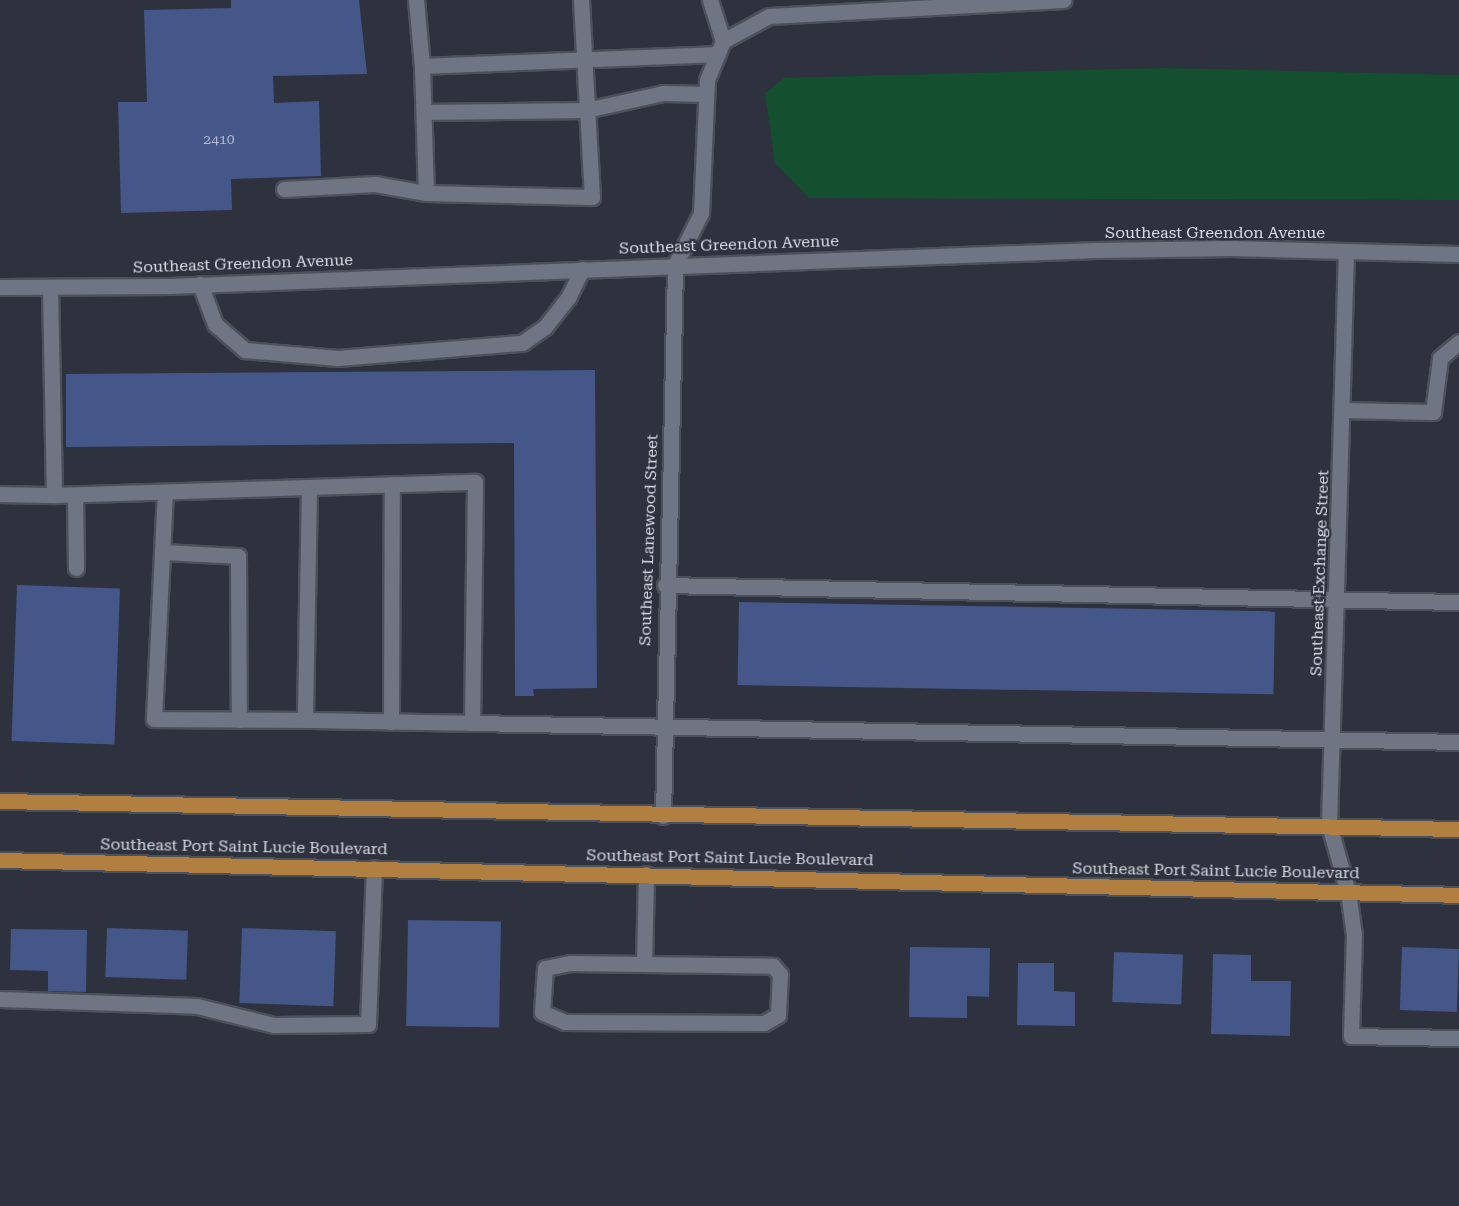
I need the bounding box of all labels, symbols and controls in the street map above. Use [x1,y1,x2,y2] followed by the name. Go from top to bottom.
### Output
[203,131,235,147] house number: 2410
[1105,223,1325,243] street label: Southeast Greendon Avenue
[619,232,839,258] street label: Southeast Greendon Avenue
[133,251,353,277] street label: Southeast Greendon Avenue
[636,434,662,646] street label: Southeast Lanewood Street
[1307,470,1333,676] street label: Southeast Exchange Street
[100,835,388,859] street label: Southeast Port Saint Lucie Boulevard
[586,846,874,870] street label: Southeast Port Saint Lucie Boulevard
[1072,859,1360,883] street label: Southeast Port Saint Lucie Boulevard

